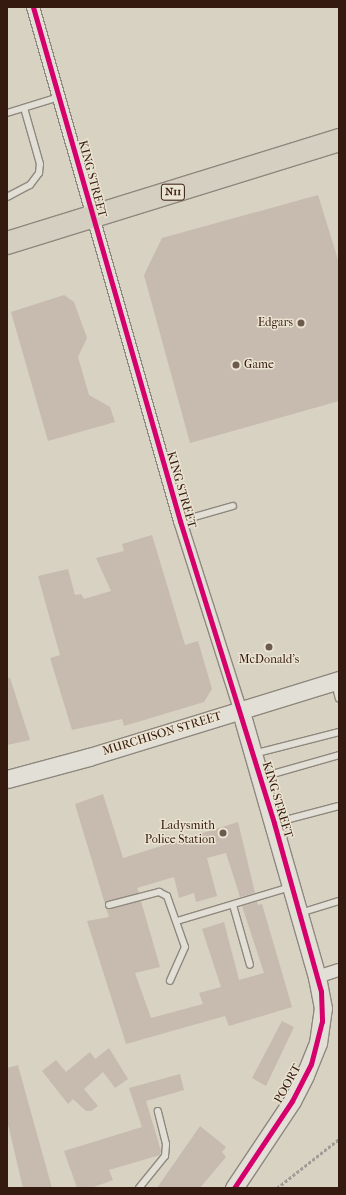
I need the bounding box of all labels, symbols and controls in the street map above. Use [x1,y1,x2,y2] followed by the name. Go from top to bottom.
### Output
[75,139,109,219] street label: KING STREET
[160,183,186,201] road number: N11
[258,316,293,330] place label: Edgars
[296,318,306,328] marker: Edgars
[244,358,274,372] place label: Game
[231,360,241,370] marker: Game
[163,450,199,530] street label: KING STREET
[264,642,274,652] marker: McDonald's
[239,653,299,667] place label: McDonald's
[101,709,223,759] street label: MURCHISON STREET
[259,760,295,840] street label: KING STREET
[145,819,215,847] place label: Ladysmith Police Station
[218,828,228,838] marker: Ladysmith Police Station
[271,1062,305,1106] street label: POORT

